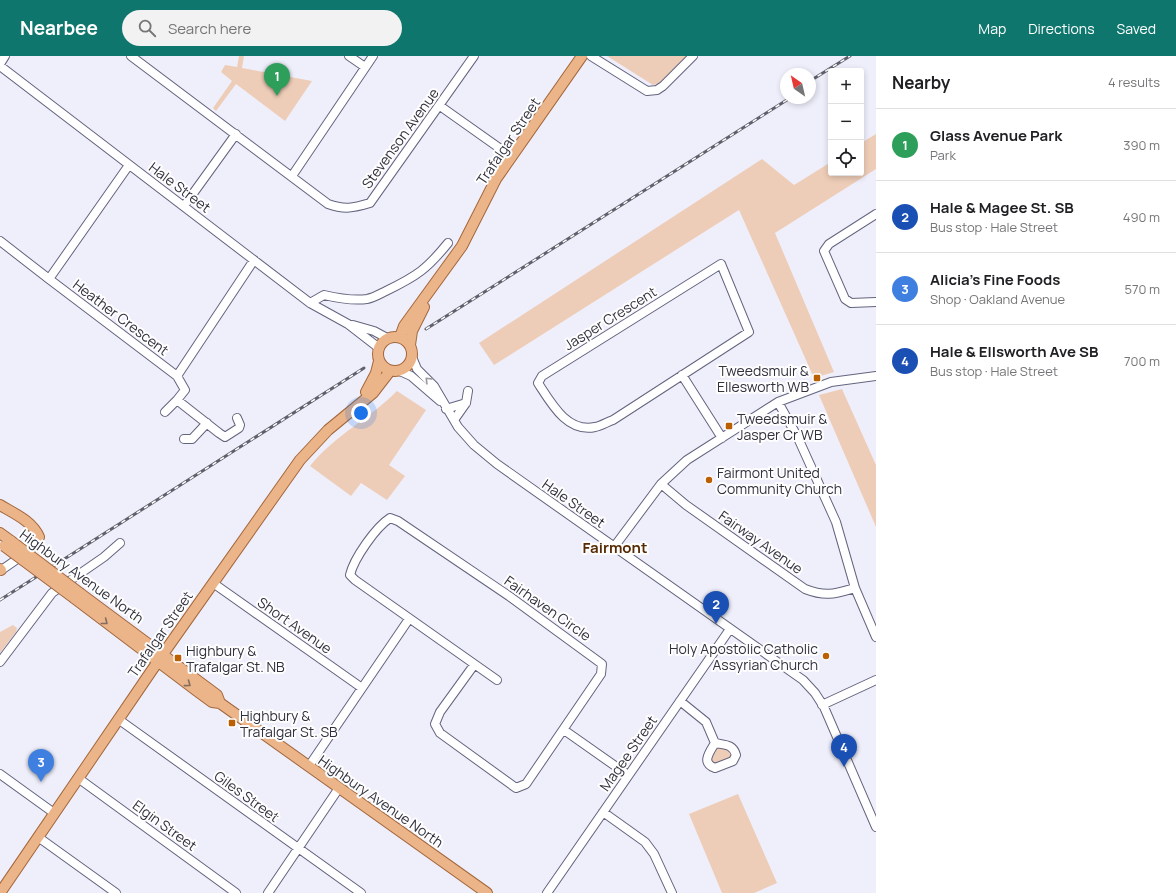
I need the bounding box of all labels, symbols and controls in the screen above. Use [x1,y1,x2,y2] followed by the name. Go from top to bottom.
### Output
[122,10,402,46] search box
[20,15,98,41] text: Nearbee
[136,17,158,39] icon: search
[168,18,251,39] text: Search here
[978,19,1006,38] text: Map
[1028,19,1095,38] text: Directions
[1117,19,1156,38] text: Saved
[264,63,290,96] pin: 1
[780,68,816,104] north arrow
[828,68,864,176] map controls
[828,68,864,104] button: +
[892,71,950,94] text: Nearby
[1108,73,1160,91] text: 4 results
[357,84,443,192] street label: Stevenson Avenue
[472,93,544,188] street label: Trafalgar Street
[828,104,864,140] button: −
[930,125,1062,146] text: Glass Avenue Park
[902,136,908,154] text: 1
[1123,136,1160,154] text: 390 m
[828,140,864,176] button: locate
[930,146,956,164] text: Park
[145,158,215,217] street label: Hale Street
[930,197,1074,218] text: Hale & Magee St. SB
[901,208,909,226] text: 2
[1123,208,1160,226] text: 490 m
[930,218,1058,236] text: Bus stop · Hale Street
[930,269,1060,290] text: Alicia's Fine Foods
[69,275,173,360] street label: Heather Crescent
[901,280,909,298] text: 3
[1124,280,1160,298] text: 570 m
[560,282,660,354] street label: Jasper Crescent
[930,290,1065,308] text: Shop · Oakland Avenue
[930,341,1098,362] text: Hale & Ellsworth Ave SB
[901,352,909,370] text: 4
[1124,352,1160,370] text: 700 m
[717,361,809,396] place label: Tweedsmuir & Ellesworth WB
[930,362,1058,380] text: Bus stop · Hale Street
[812,373,822,383] marker: Tweedsmuir & Ellesworth WB
[425,377,433,385] one-way arrow
[351,403,371,423] your location
[737,409,827,444] place label: Tweedsmuir & Jasper Cr WB
[724,421,734,431] marker: Tweedsmuir & Jasper Cr WB
[717,463,842,498] place label: Fairmont United Community Church
[539,474,610,532] street label: Hale Street
[704,475,714,485] marker: Fairmont United Community Church
[715,506,807,578] street label: Fairway Avenue
[16,525,148,627] street label: Highbury Avenue North
[583,537,647,558] district label: Fairmont
[501,571,595,645] street label: Fairhaven Circle
[123,587,197,681] street label: Trafalgar Street
[703,591,729,624] pin: 2
[254,592,336,658] street label: Short Avenue
[100,618,107,625] one-way arrow
[669,639,818,674] place label: Holy Apostolic Catholic Assyrian Church
[186,641,285,676] place label: Highbury & Trafalgar St. NB
[821,651,831,661] marker: Holy Apostolic Catholic Assyrian Church
[173,653,183,663] marker: Highbury & Trafalgar St. NB
[184,679,191,687] one-way arrow
[240,706,338,741] place label: Highbury & Trafalgar St. SB
[595,711,661,795] street label: Magee Street
[227,718,237,728] marker: Highbury & Trafalgar St. SB
[831,734,857,767] pin: 4
[28,749,54,782] pin: 3
[315,751,447,851] street label: Highbury Avenue North
[211,766,284,826] street label: Giles Street
[129,795,201,855] street label: Elgin Street

